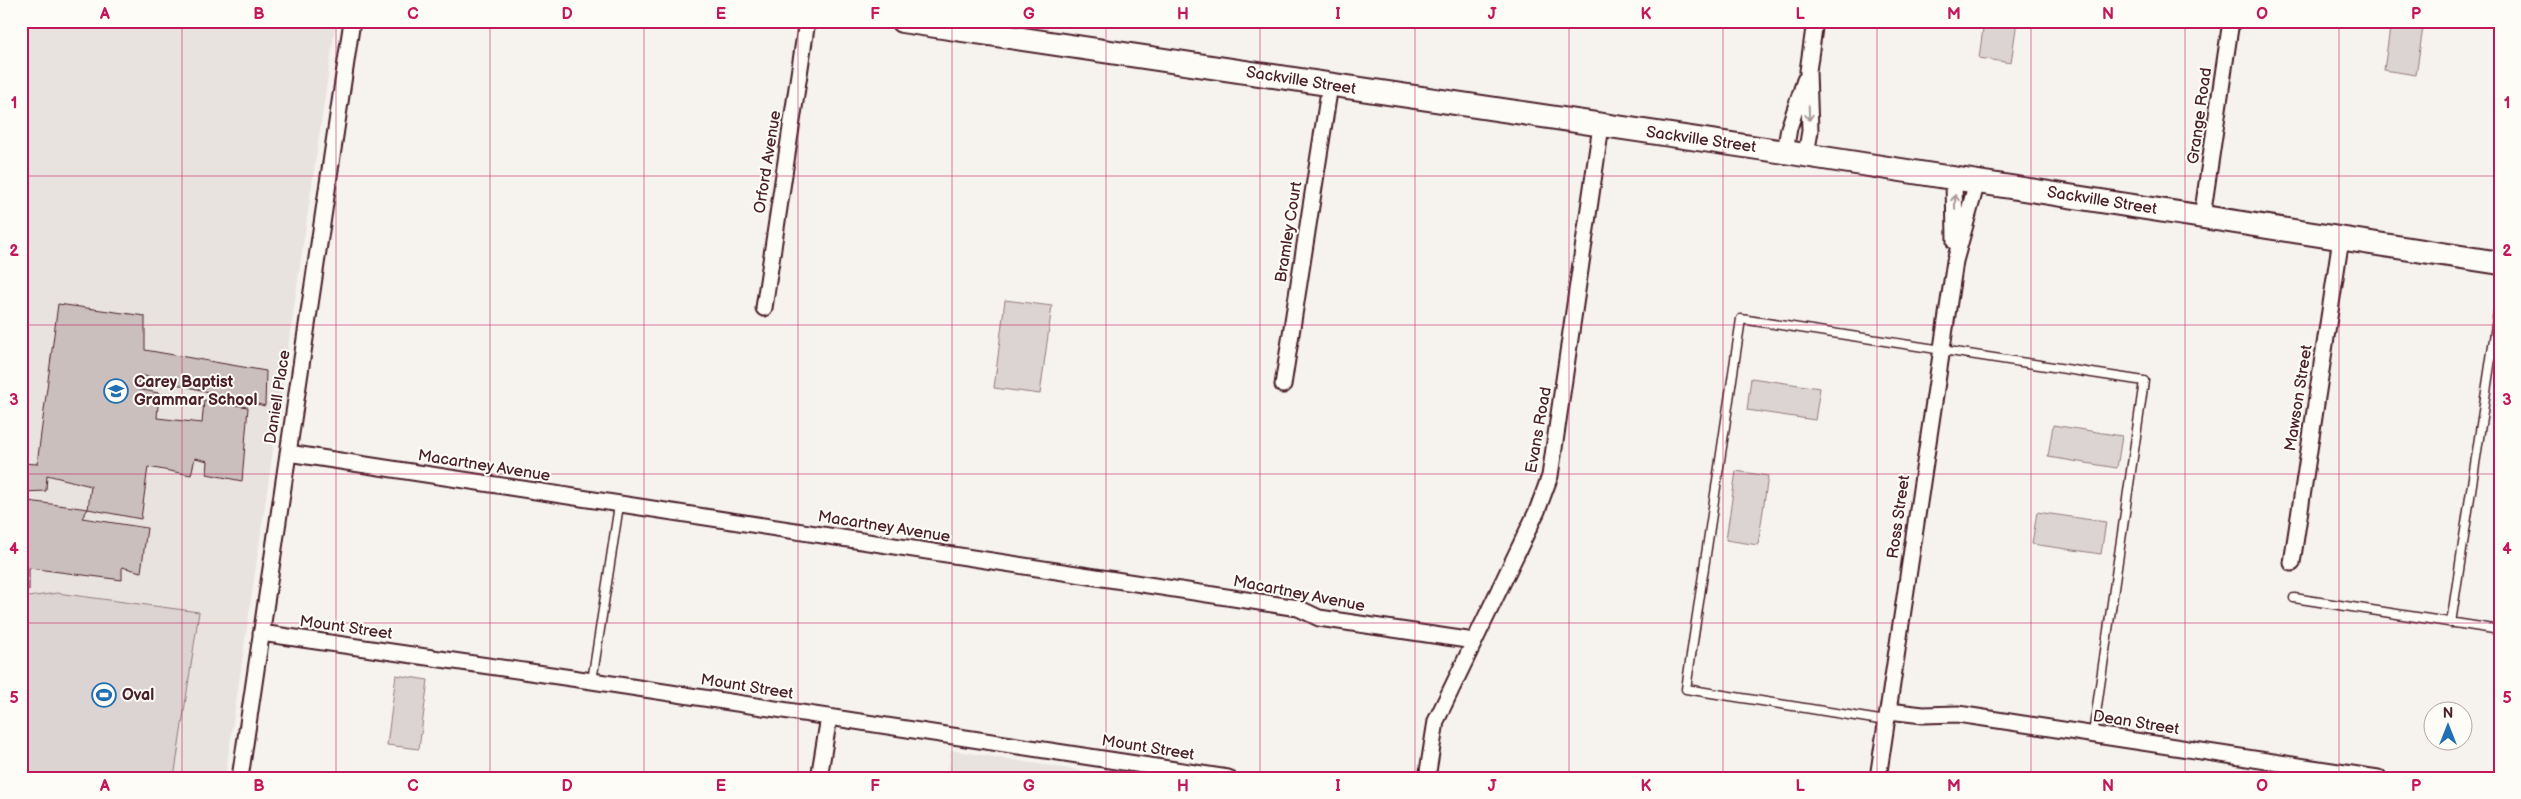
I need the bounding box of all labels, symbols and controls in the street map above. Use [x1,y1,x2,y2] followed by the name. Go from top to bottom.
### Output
[99,5,110,24] text: A
[253,5,265,24] text: B
[407,5,419,24] text: C
[561,5,573,24] text: D
[716,5,726,24] text: E
[870,5,880,24] text: F
[1023,5,1035,24] text: G
[1177,5,1189,24] text: H
[1335,5,1341,24] text: I
[1488,5,1497,24] text: J
[1641,5,1652,24] text: K
[1795,5,1805,24] text: L
[1947,5,1961,24] text: M
[2102,5,2114,24] text: N
[2256,5,2268,24] text: O
[2411,5,2421,24] text: P
[1245,63,1357,99] street label: Sackville Street
[2184,67,2216,165] street label: Grange Road
[11,94,17,113] text: 1
[2504,94,2510,113] text: 1
[1805,105,1814,121] one-way arrow
[750,109,786,215] street label: Orford Avenue
[1645,123,1757,157] street label: Sackville Street
[1272,180,1306,284] street label: Bramley Court
[2046,183,2158,219] street label: Sackville Street
[1950,194,1959,210] one-way arrow
[9,242,19,261] text: 2
[2502,242,2512,261] text: 2
[2281,343,2317,453] street label: Mawson Street
[261,348,295,445] street label: Daniell Place
[134,373,258,410] place label: Carey Baptist Grammar School
[103,378,129,404] school or university icon: Carey Baptist Grammar School
[1522,385,1556,475] street label: Evans Road
[9,391,19,410] text: 3
[2502,391,2512,410] text: 3
[416,446,552,486] street label: Macartney Avenue
[1884,474,1914,560] street label: Ross Street
[816,507,952,547] street label: Macartney Avenue
[9,540,19,559] text: 4
[2502,540,2512,559] text: 4
[1231,572,1367,616] street label: Macartney Avenue
[298,612,394,644] street label: Mount Street
[699,670,795,704] street label: Mount Street
[91,682,117,708] sports icon: Oval
[122,686,154,705] place label: Oval
[9,689,19,708] text: 5
[2502,689,2512,708] text: 5
[2424,702,2474,752] north arrow
[2443,705,2453,722] text: N
[2092,707,2181,739] street label: Dean Street
[1100,731,1196,765] street label: Mount Street
[99,777,110,796] text: A
[253,777,265,796] text: B
[407,777,419,796] text: C
[561,777,573,796] text: D
[716,777,726,796] text: E
[870,777,880,796] text: F
[1023,777,1035,796] text: G
[1177,777,1189,796] text: H
[1335,777,1341,796] text: I
[1488,777,1497,796] text: J
[1641,777,1652,796] text: K
[1795,777,1805,796] text: L
[1947,777,1961,796] text: M
[2102,777,2114,796] text: N
[2256,777,2268,796] text: O
[2411,777,2421,796] text: P

